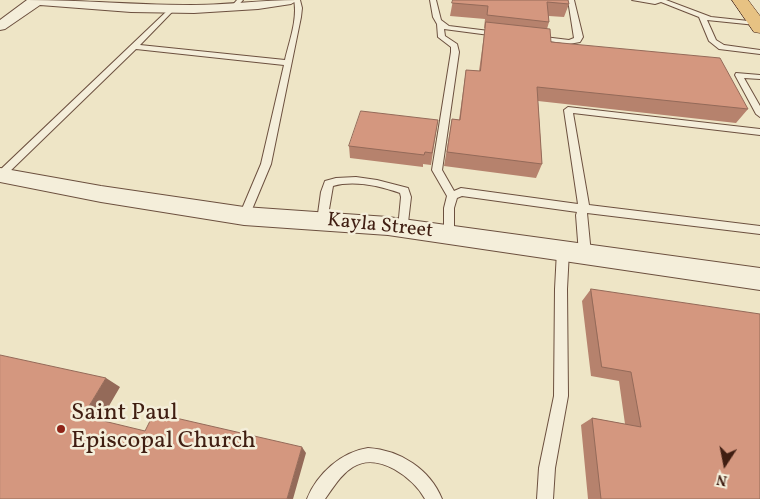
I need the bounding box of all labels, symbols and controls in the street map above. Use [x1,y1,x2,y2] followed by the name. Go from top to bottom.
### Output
[326,210,434,244] street label: Kayla Street
[71,401,256,457] place label: Saint Paul Episcopal Church
[55,423,67,435] marker: Saint Paul Episcopal Church
[700,439,750,489] north arrow
[715,469,729,490] text: N

